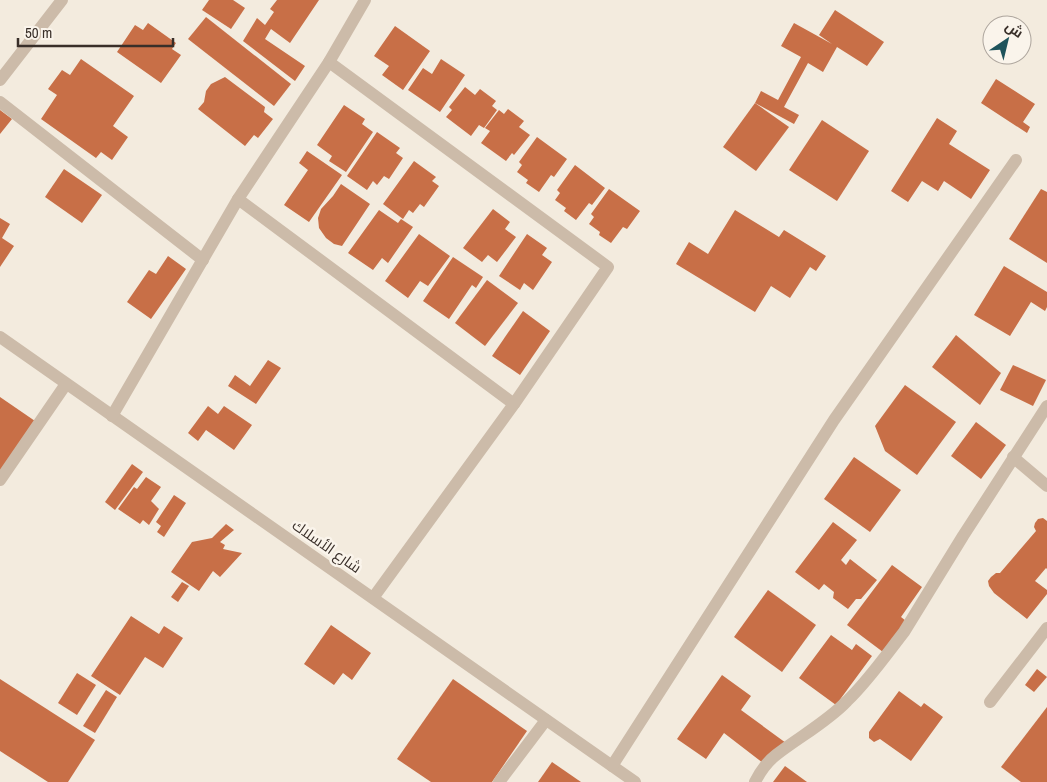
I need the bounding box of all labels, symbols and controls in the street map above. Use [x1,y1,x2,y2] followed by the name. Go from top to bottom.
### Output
[18,15,172,47] scale bar
[982,15,1032,65] north arrow
[1002,17,1027,42] text: ش
[25,22,52,43] text: 50 m
[287,514,366,578] street label: شارع الأسلاك

